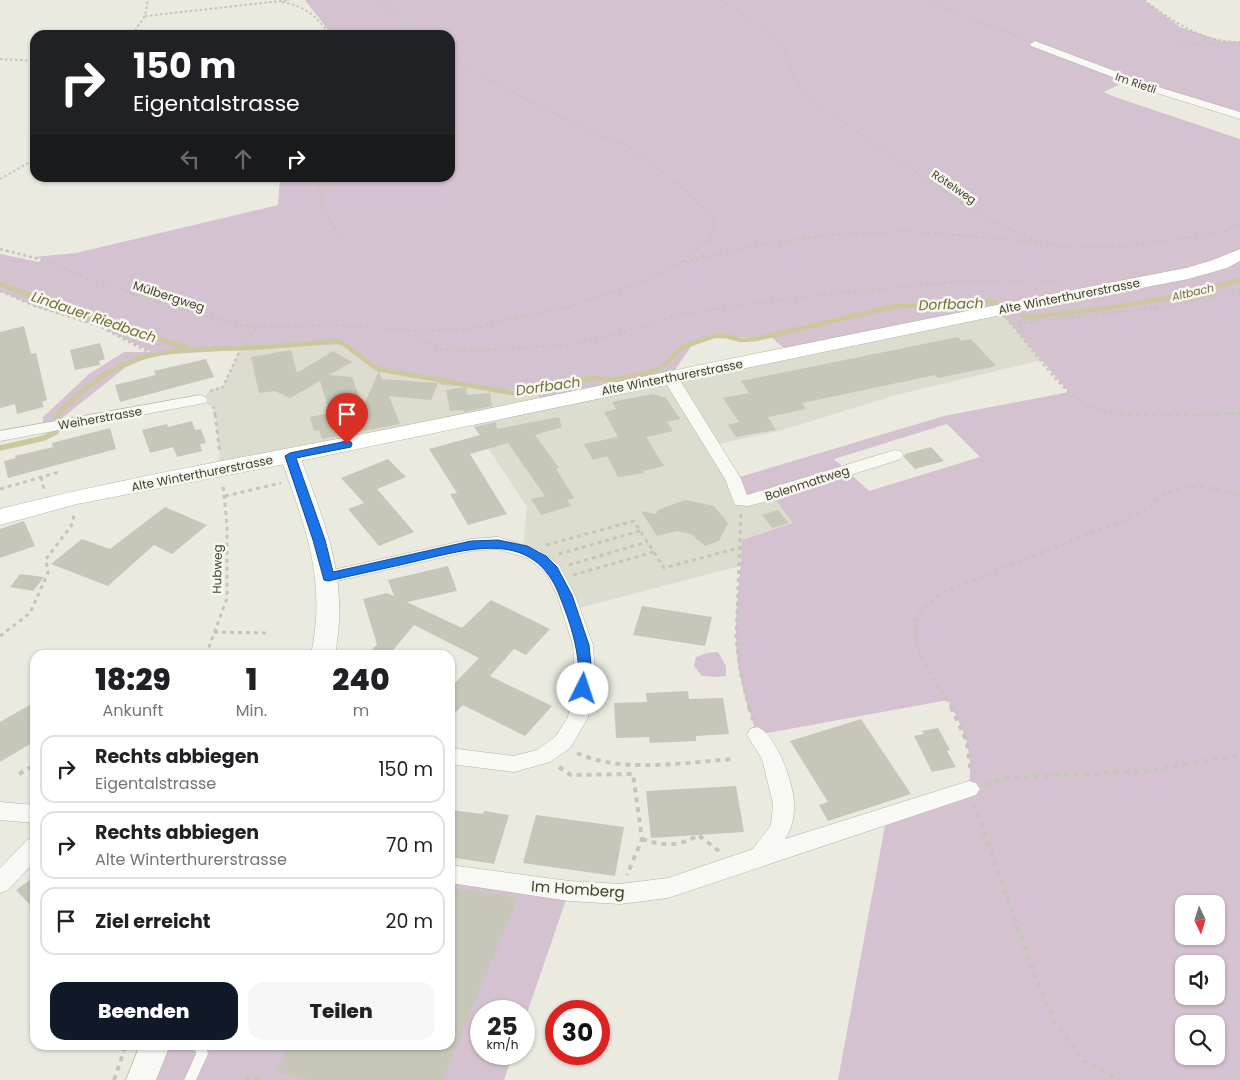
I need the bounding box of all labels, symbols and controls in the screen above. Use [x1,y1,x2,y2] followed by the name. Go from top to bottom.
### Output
[133,41,236,90] text: 150 m
[50,50,115,115] icon: right
[1113,68,1159,98] street label: Im Rietli
[133,88,300,119] text: Eigentalstrasse
[176,145,204,173] icon: left
[229,145,257,173] icon: ahead
[282,145,310,173] icon: right
[929,166,979,208] street label: Rötelweg
[997,274,1141,318] street label: Alte Winterthurerstrasse
[131,276,207,316] street label: Mülbergweg
[1169,279,1216,305] water label: Altbach
[29,286,159,348] water label: Lindauer Riedbach
[918,293,984,315] water label: Dorfbach
[600,355,744,399] street label: Alte Winterthurerstrasse
[514,372,582,400] water label: Dorfbach
[326,393,368,444] pin
[333,400,361,428] icon: arrive
[57,402,143,434] street label: Weiherstrasse
[130,451,274,495] street label: Alte Winterthurerstrasse
[763,461,851,505] street label: Bolenmattweg
[208,544,226,594] street label: Hubweg
[95,658,171,701] text: 18:29
[246,658,257,701] text: 1
[332,658,390,701] text: 240
[556,662,608,714] position arrow
[102,699,163,722] text: Ankunft
[236,699,267,722] text: Min.
[353,699,369,722] text: m
[95,743,259,770] text: Rechts abbiegen
[52,755,80,783] icon: right
[378,756,433,783] text: 150 m
[95,772,216,795] text: Eigentalstrasse
[95,819,259,846] text: Rechts abbiegen
[52,831,80,859] icon: right
[386,832,433,859] text: 70 m
[95,848,287,871] text: Alte Winterthurerstrasse
[530,875,626,903] street label: Im Homberg
[1175,895,1225,945] north arrow
[1175,895,1225,1065] map controls
[52,907,80,935] icon: arrive
[95,908,211,935] text: Ziel erreicht
[385,908,433,935] text: 20 m
[1175,955,1225,1005] button: sound
[50,982,238,1040] button: Beenden
[248,982,435,1040] button: Teilen
[545,1000,610,1065] speed limit sign: 30
[487,1009,518,1044] text: 25
[1175,1015,1225,1065] button: search
[487,1036,518,1053] text: km/h

